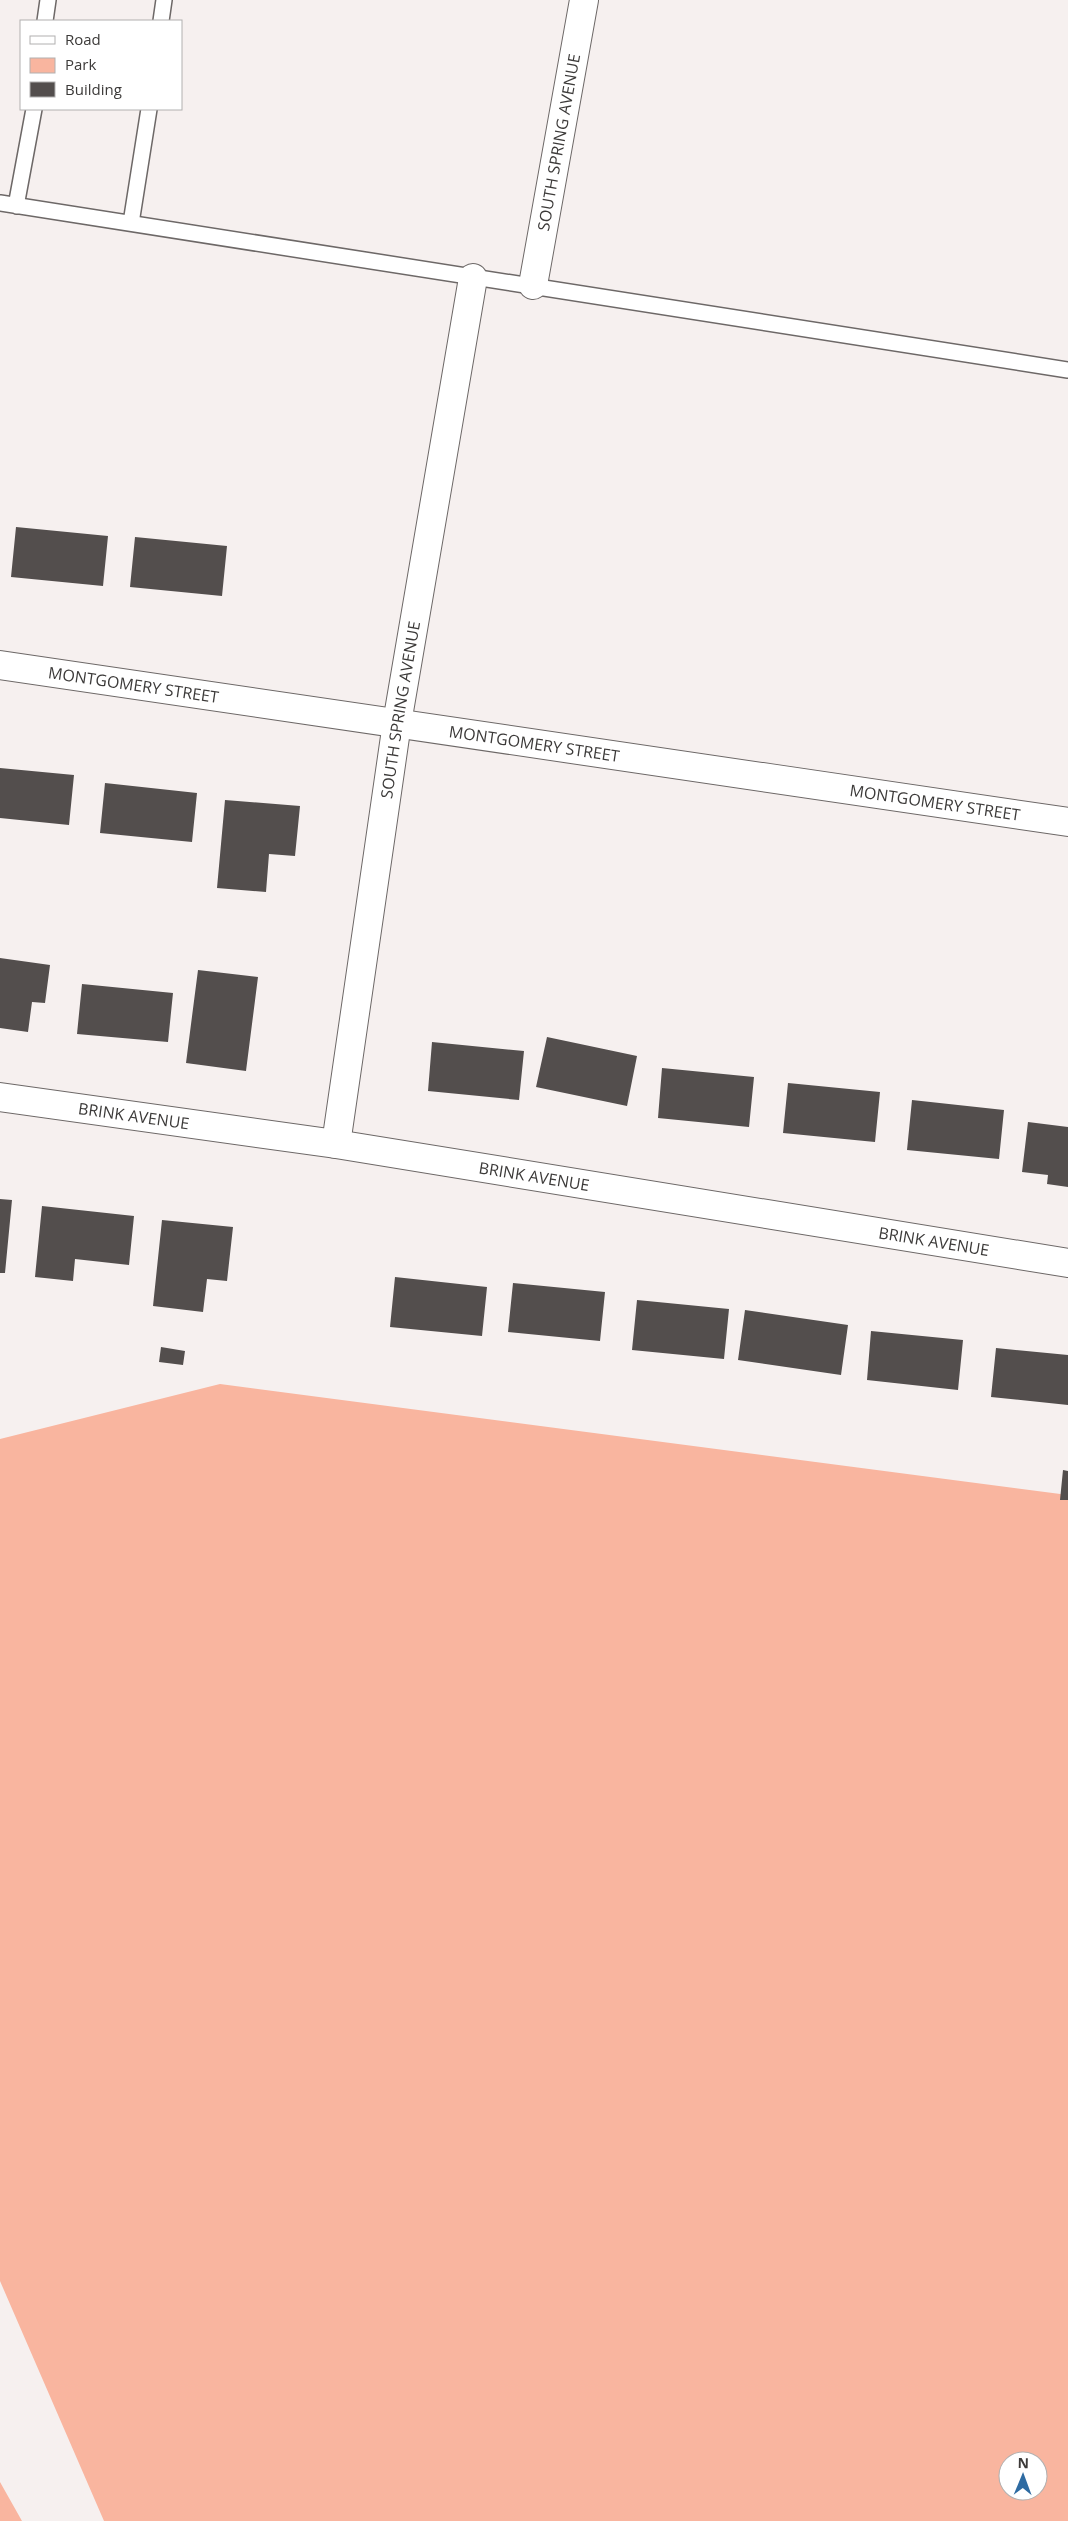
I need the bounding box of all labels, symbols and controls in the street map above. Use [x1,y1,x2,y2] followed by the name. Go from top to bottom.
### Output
[20,20,182,110] legend
[65,29,101,49] text: Road
[532,52,585,233] street label: SOUTH SPRING AVENUE
[65,54,96,74] text: Park
[65,79,122,99] text: Building
[375,619,425,800] street label: SOUTH SPRING AVENUE
[47,661,220,708] street label: MONTGOMERY STREET
[448,720,621,767] street label: MONTGOMERY STREET
[848,779,1022,826] street label: MONTGOMERY STREET
[77,1097,191,1134] street label: BRINK AVENUE
[477,1156,591,1196] street label: BRINK AVENUE
[877,1221,991,1261] street label: BRINK AVENUE
[998,2451,1048,2501] north arrow
[1017,2453,1029,2472] text: N

